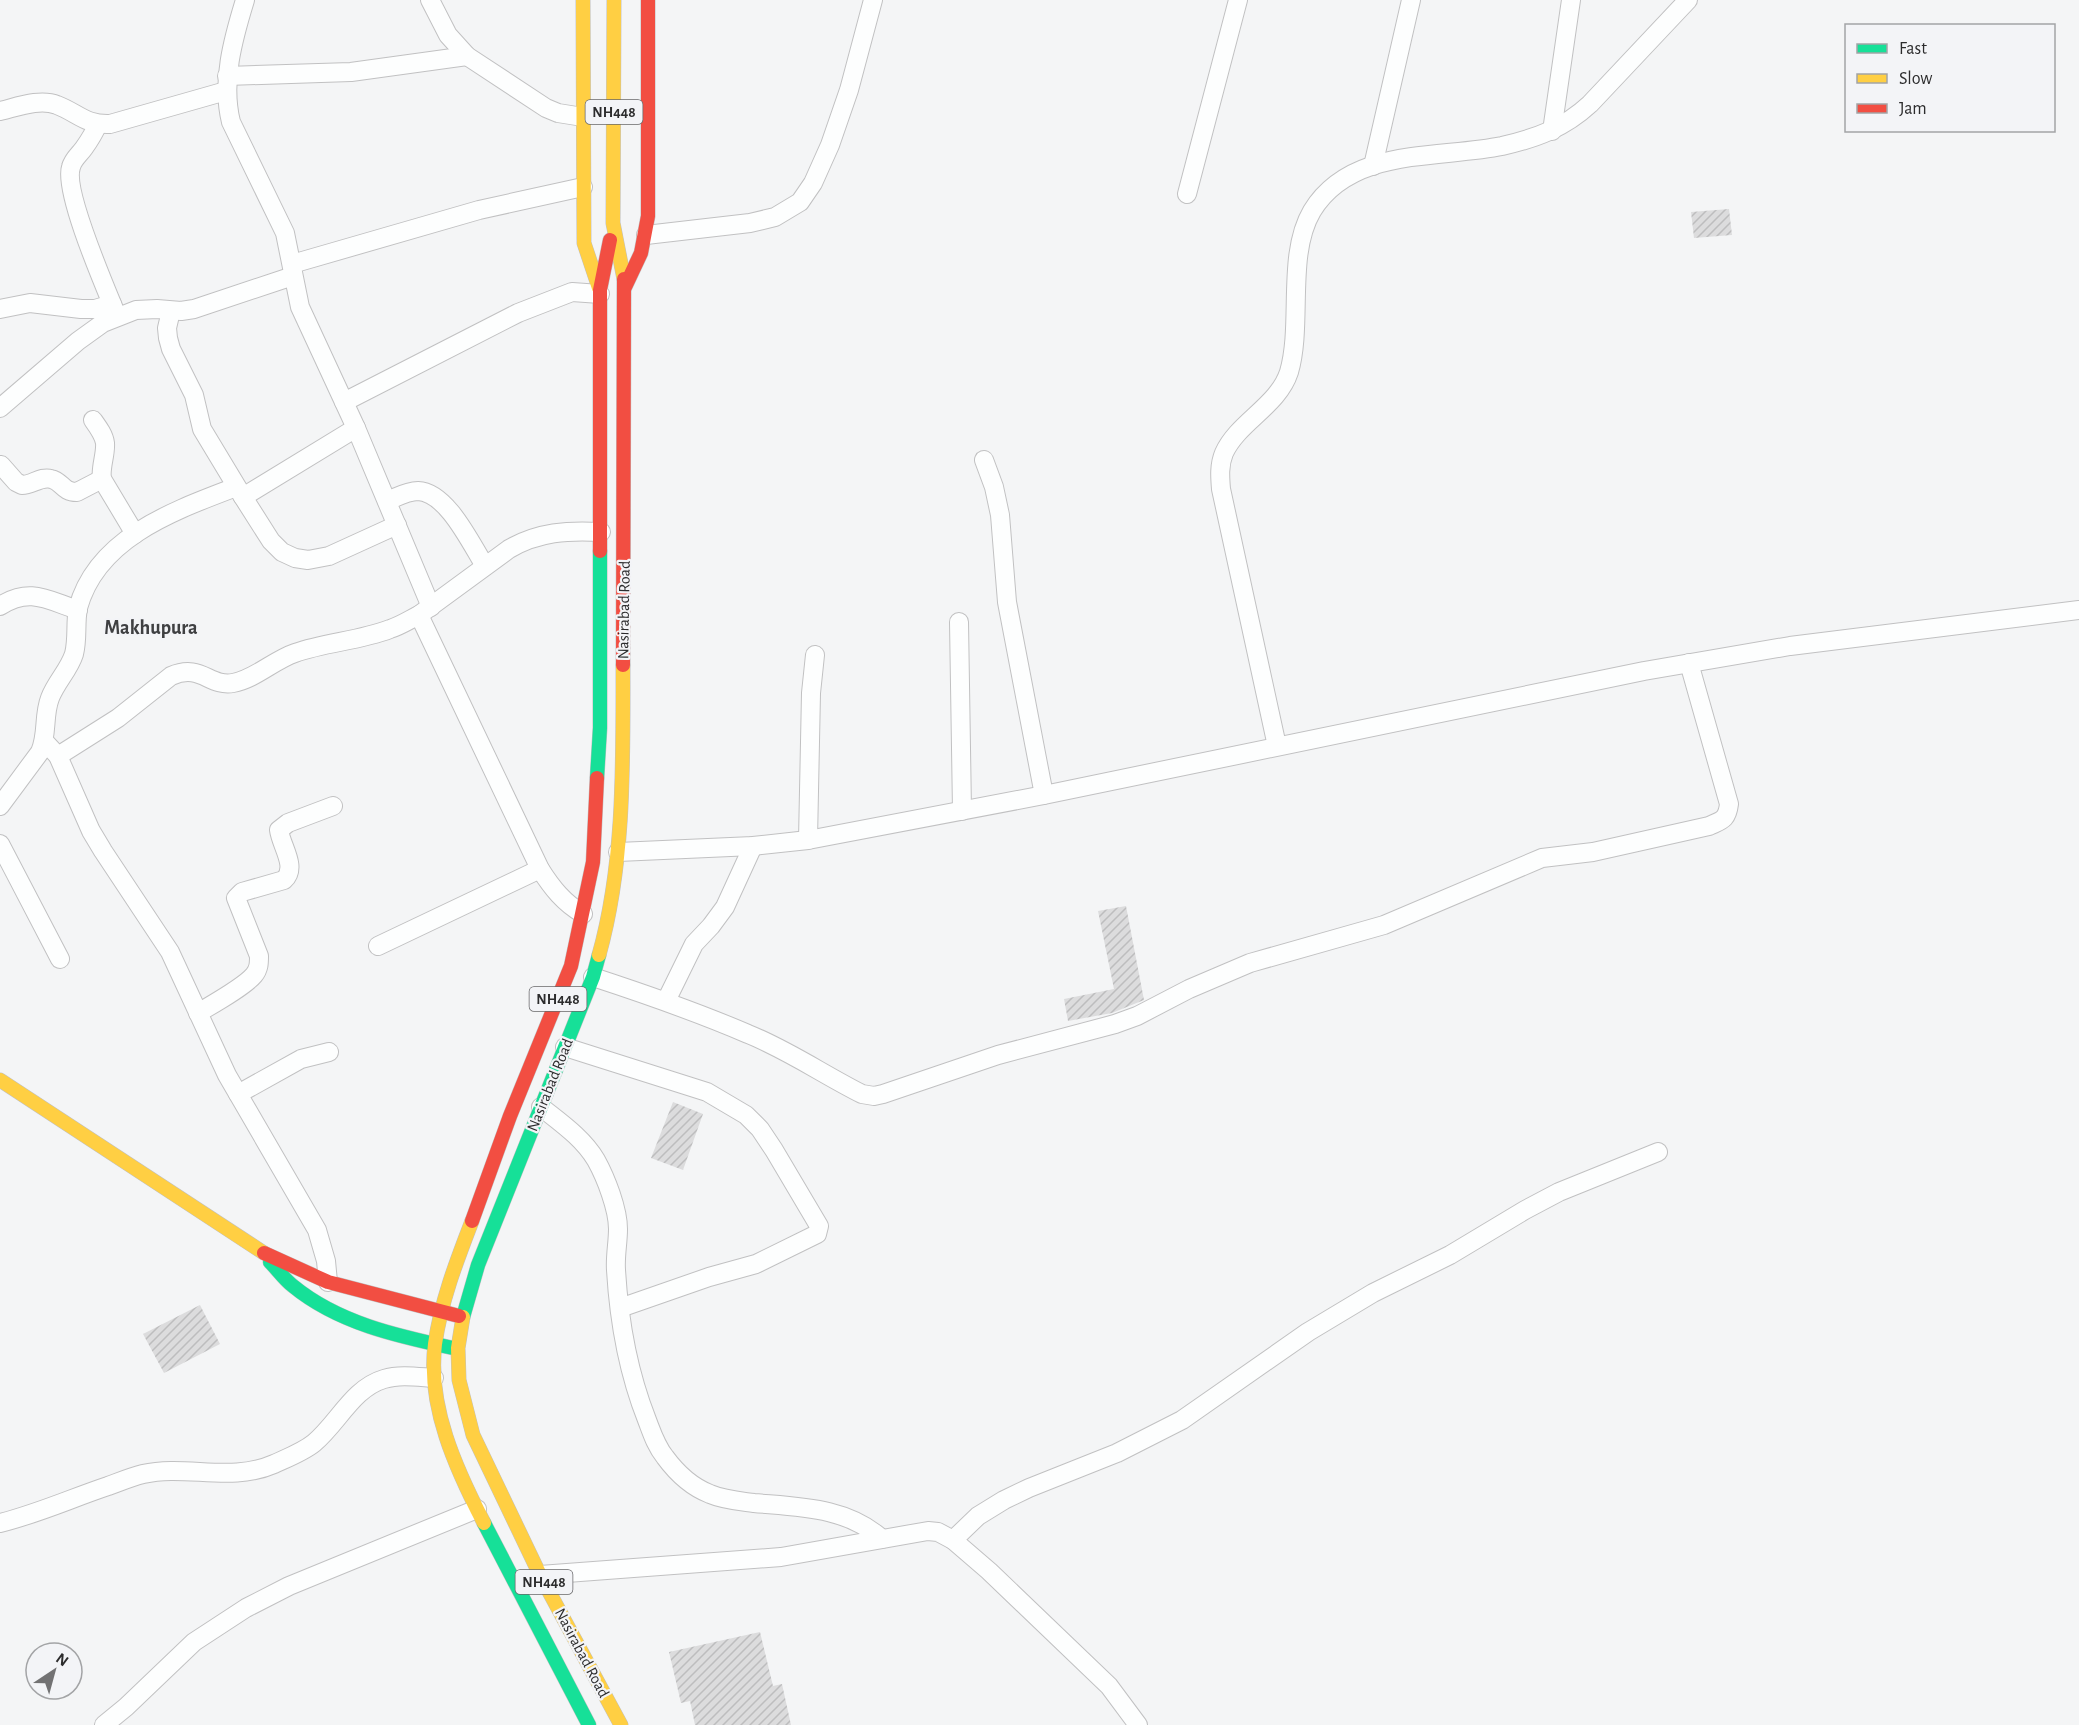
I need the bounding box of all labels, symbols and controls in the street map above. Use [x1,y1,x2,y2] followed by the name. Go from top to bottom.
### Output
[1845,24,2055,132] legend
[1899,40,1927,58] text: Fast
[1899,70,1932,88] text: Slow
[586,100,642,124] road number: NH448
[1899,100,1927,118] text: Jam
[615,561,633,659] street label: Nasirabad Road
[104,618,198,638] district label: Makhupura
[530,987,586,1011] road number: NH448
[524,1036,576,1134] street label: Nasirabad Road
[516,1570,572,1594] road number: NH448
[552,1606,612,1700] street label: Nasirabad Road
[24,1641,84,1701] north arrow
[53,1650,71,1669] text: N

